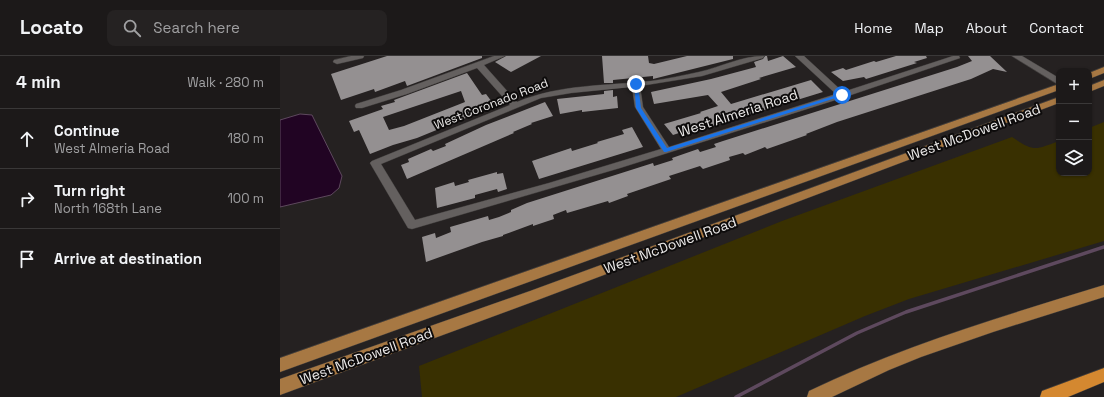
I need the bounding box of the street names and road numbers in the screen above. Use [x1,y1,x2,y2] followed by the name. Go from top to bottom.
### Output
[432,75,550,133] street label: West Coronado Road
[676,85,800,141] street label: West Almeria Road
[905,100,1043,164] street label: West McDowell Road
[601,213,739,277] street label: West McDowell Road
[297,324,435,388] street label: West McDowell Road

